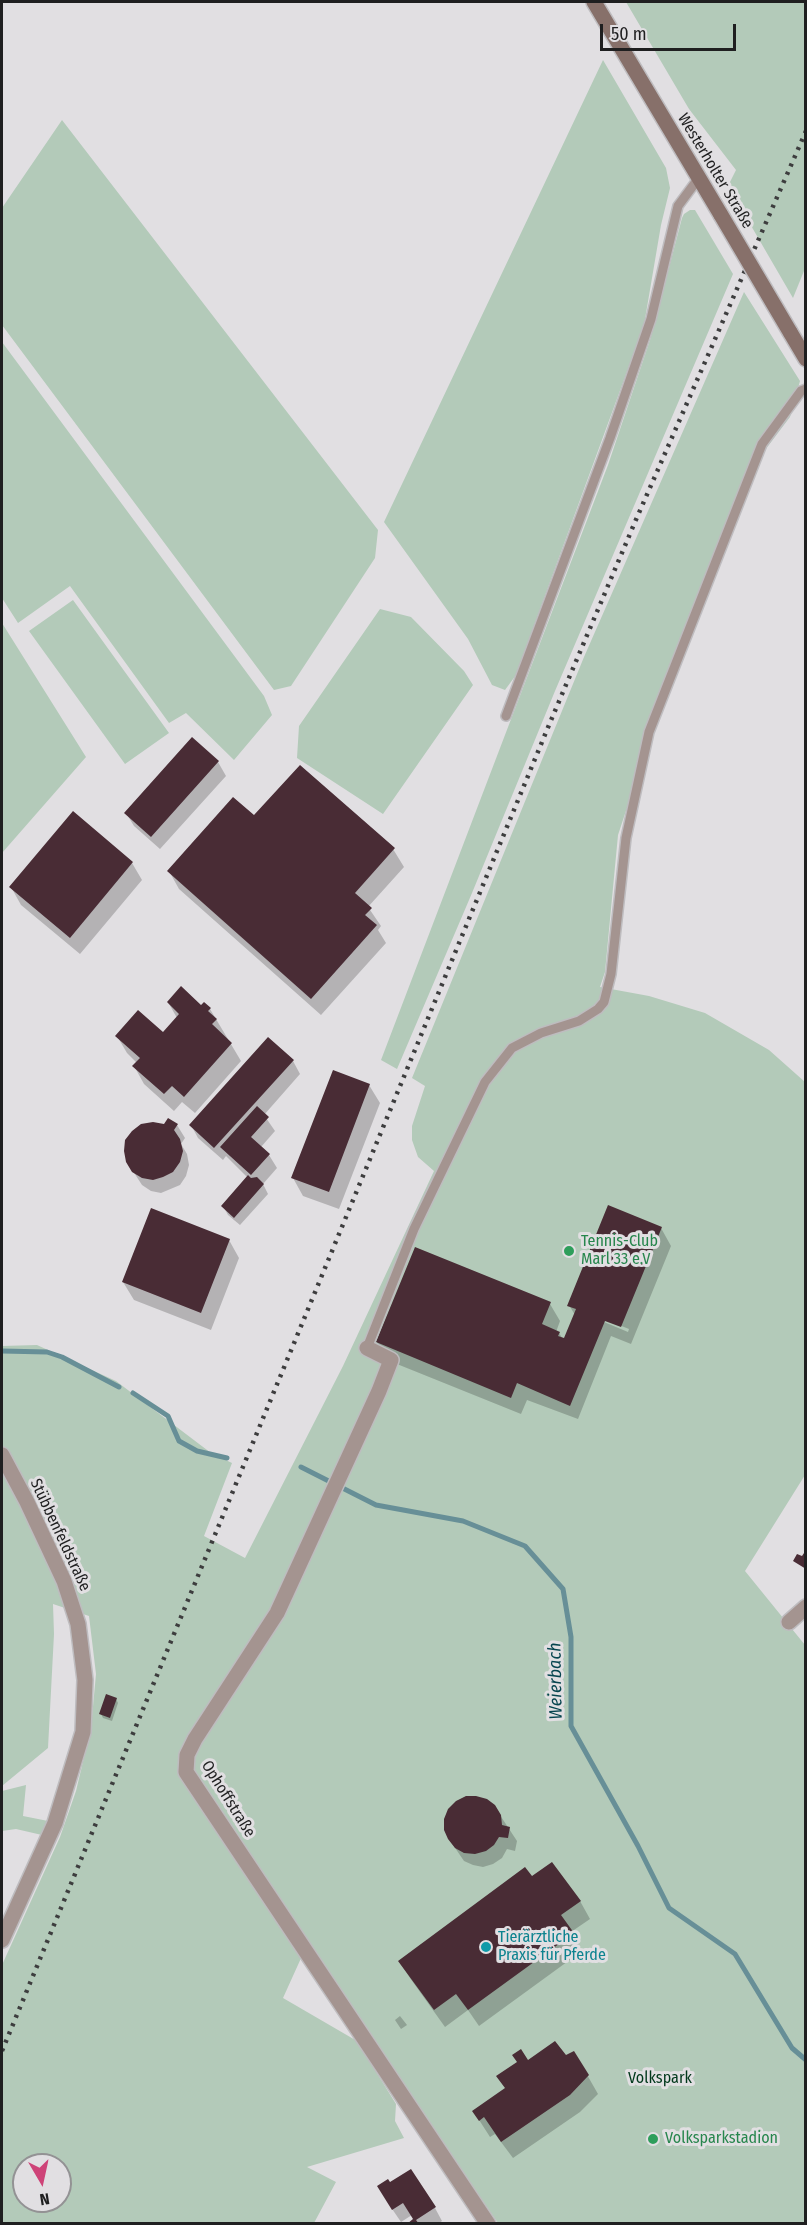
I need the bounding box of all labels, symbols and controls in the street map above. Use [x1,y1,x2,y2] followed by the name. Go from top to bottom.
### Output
[603,12,740,50] scale bar
[611,23,647,45] text: 50 m
[673,110,757,232] street label: Westerholter Straße
[581,1232,658,1270] place label: Tennis-Club Marl 33 e.V
[562,1244,576,1258] marker: Tennis-Club Marl 33 e.V
[26,1476,94,1594] street label: Stübbenfeldstraße
[545,1642,567,1720] water label: Weierbach
[197,1757,259,1841] street label: Ophoffstraße
[498,1928,606,1966] place label: Tierärztliche Praxis für Pferde
[479,1940,493,1954] marker: Tierärztliche Praxis für Pferde
[628,2069,692,2089] park label: Volkspark
[665,2129,778,2149] place label: Volksparkstadion
[646,2132,660,2146] marker: Volksparkstadion
[12,2153,72,2213] north arrow
[38,2189,51,2209] text: N

